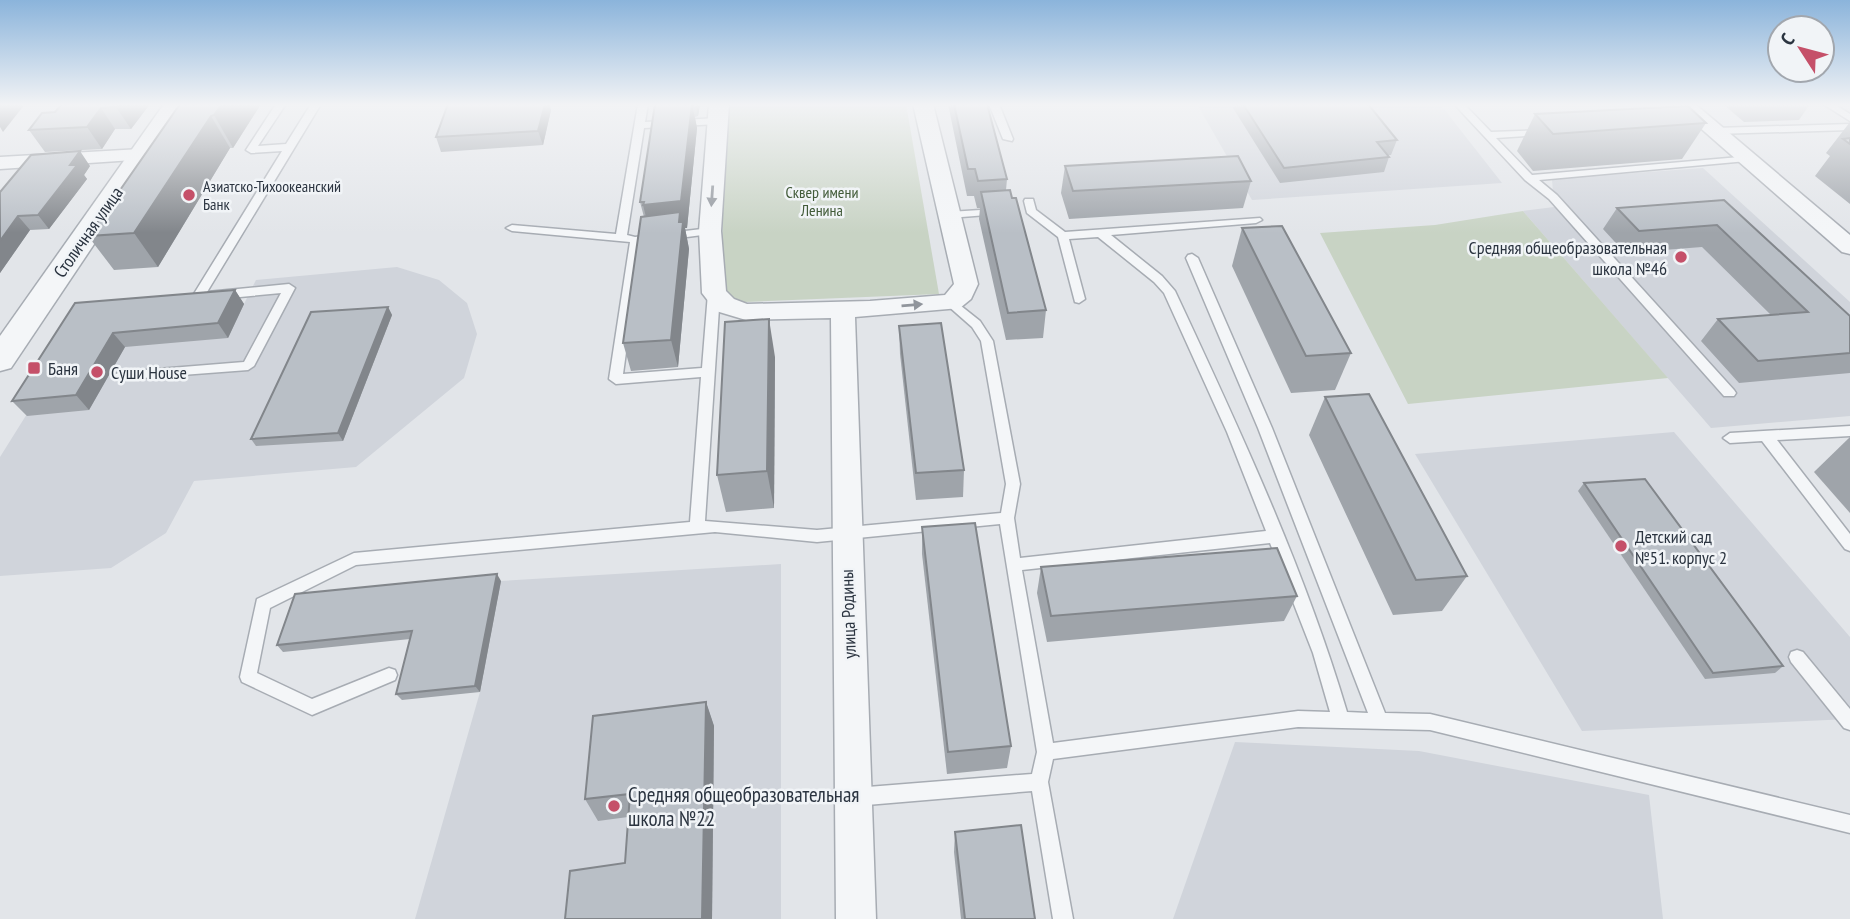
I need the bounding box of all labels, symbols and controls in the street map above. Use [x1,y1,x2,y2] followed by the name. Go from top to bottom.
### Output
[1766,14,1836,84] north arrow
[1775,28,1800,50] text: С
[203,176,341,214] place label: Азиатско-Тихоокеанский Банк
[48,182,128,282] street label: Столичная улица
[786,182,858,220] park label: Сквер имени Ленина
[706,186,717,208] one-way arrow
[181,187,197,203] marker: Азиатско-Тихоокеанский Банк
[1469,236,1667,280] place label: Средняя общеобразовательная школа №46
[1673,249,1689,265] marker: Средняя общеобразовательная школа №46
[901,299,923,310] one-way arrow
[48,357,78,380] place label: Баня
[26,360,42,376] marker: Баня
[111,361,187,384] place label: Суши House
[89,364,105,380] marker: Суши House
[1635,525,1727,569] place label: Детский сад №51. корпус 2
[1613,538,1629,554] marker: Детский сад №51. корпус 2
[835,569,861,659] street label: улица Родины
[628,781,859,832] place label: Средняя общеобразовательная школа №22
[606,798,622,814] marker: Средняя общеобразовательная школа №22

